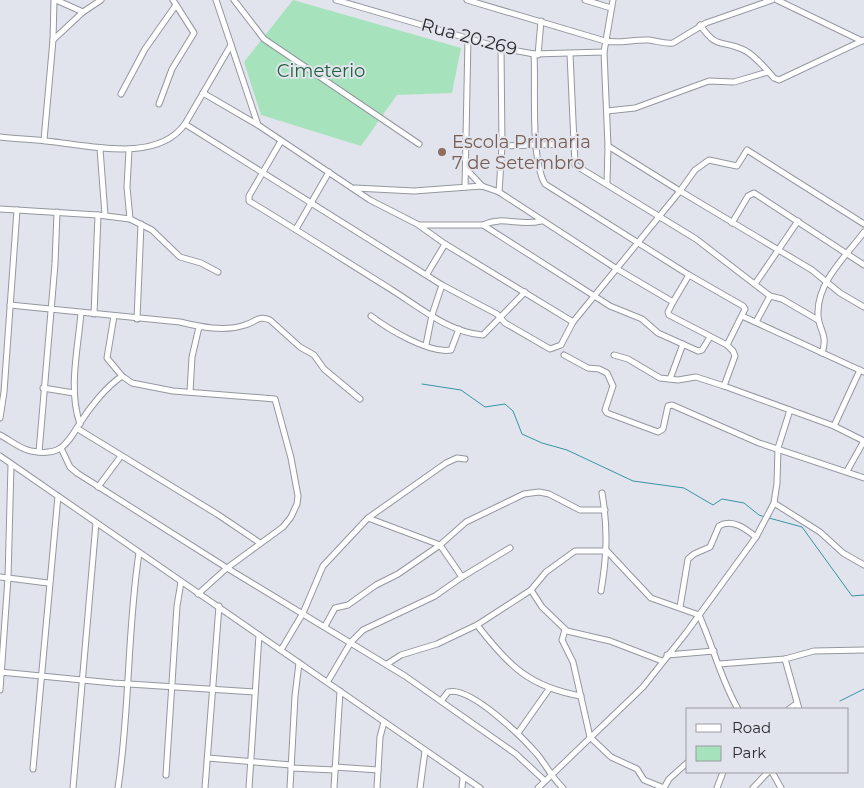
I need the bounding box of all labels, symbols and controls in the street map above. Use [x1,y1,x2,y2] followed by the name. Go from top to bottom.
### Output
[419,14,519,60] street label: Rua 20.269
[277,60,365,82] park label: Cimeterio
[452,131,591,174] place label: Escola Primaria 7 de Setembro
[436,146,448,158] marker: Escola Primaria 7 de Setembro
[686,708,849,773] legend
[732,718,771,737] text: Road
[732,743,766,762] text: Park

